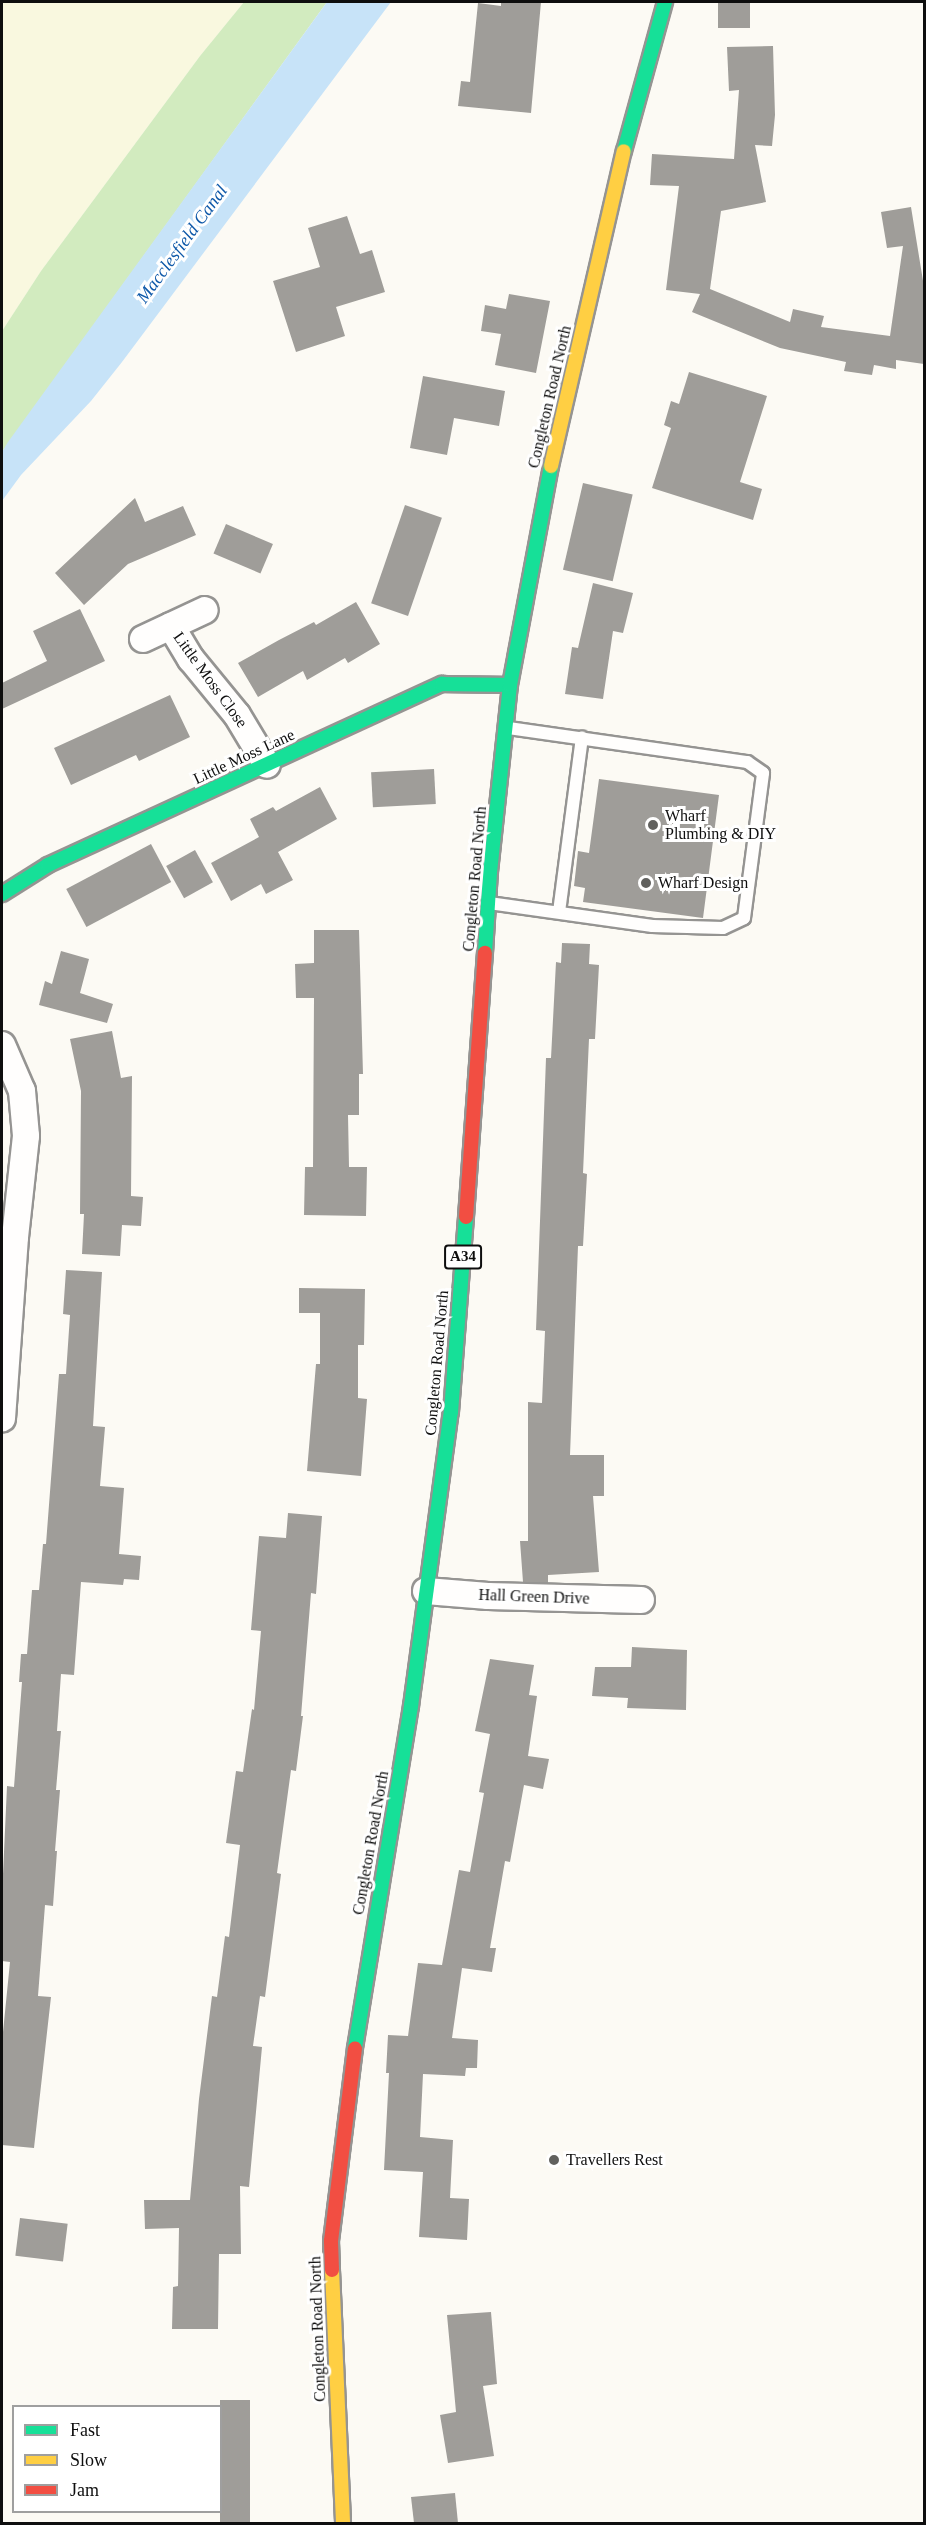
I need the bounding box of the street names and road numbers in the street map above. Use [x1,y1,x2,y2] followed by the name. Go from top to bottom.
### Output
[524,324,576,470] street label: Congleton Road North
[169,628,251,732] street label: Little Moss Close
[190,725,298,789] street label: Little Moss Lane
[459,806,491,952] street label: Congleton Road North
[444,1245,482,1269] road number: A34
[421,1290,453,1436] street label: Congleton Road North
[478,1585,590,1609] street label: Hall Green Drive
[349,1770,393,1916] street label: Congleton Road North
[306,2256,330,2402] street label: Congleton Road North

